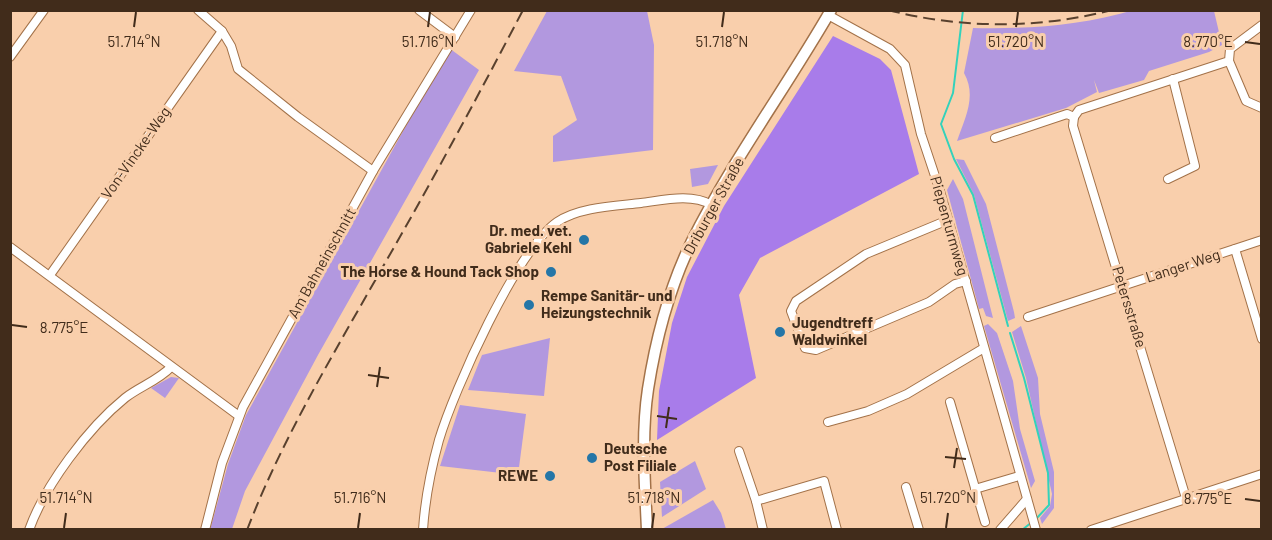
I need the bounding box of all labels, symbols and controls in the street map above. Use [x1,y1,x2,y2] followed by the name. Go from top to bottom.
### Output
[107,32,161,50] text: 51.714°N
[402,32,454,50] text: 51.716°N
[696,32,748,50] text: 51.718°N
[988,32,1044,50] text: 51.720°N
[1183,32,1233,50] text: 8.770°E
[97,103,174,202] street label: Von-Vincke-Weg
[679,154,747,257] street label: Driburger Straße
[927,174,973,278] street label: Piepenturmweg
[283,204,359,321] street label: Am Bahneinschnitt
[485,221,572,256] place label: Dr. med. vet. Gabriele Kehl
[577,233,591,247] marker: Dr. med. vet. Gabriele Kehl
[1143,245,1222,286] street label: Langer Weg
[340,262,539,280] place label: The Horse & Hound Tack Shop
[1109,264,1151,350] street label: Petersstraße
[544,265,558,279] marker: The Horse & Hound Tack Shop
[541,286,672,321] place label: Rempe Sanitär- und Heizungstechnik
[522,298,536,312] marker: Rempe Sanitär- und Heizungstechnik
[792,313,873,348] place label: Jugendtreff Waldwinkel
[40,318,88,336] text: 8.775°E
[773,325,787,339] marker: Jugendtreff Waldwinkel
[604,439,677,474] place label: Deutsche Post Filiale
[585,451,599,465] marker: Deutsche Post Filiale
[498,466,538,484] place label: REWE
[543,469,557,483] marker: REWE
[39,488,93,506] text: 51.714°N
[334,488,386,506] text: 51.716°N
[628,488,680,506] text: 51.718°N
[920,488,976,506] text: 51.720°N
[1184,489,1232,507] text: 8.775°E

